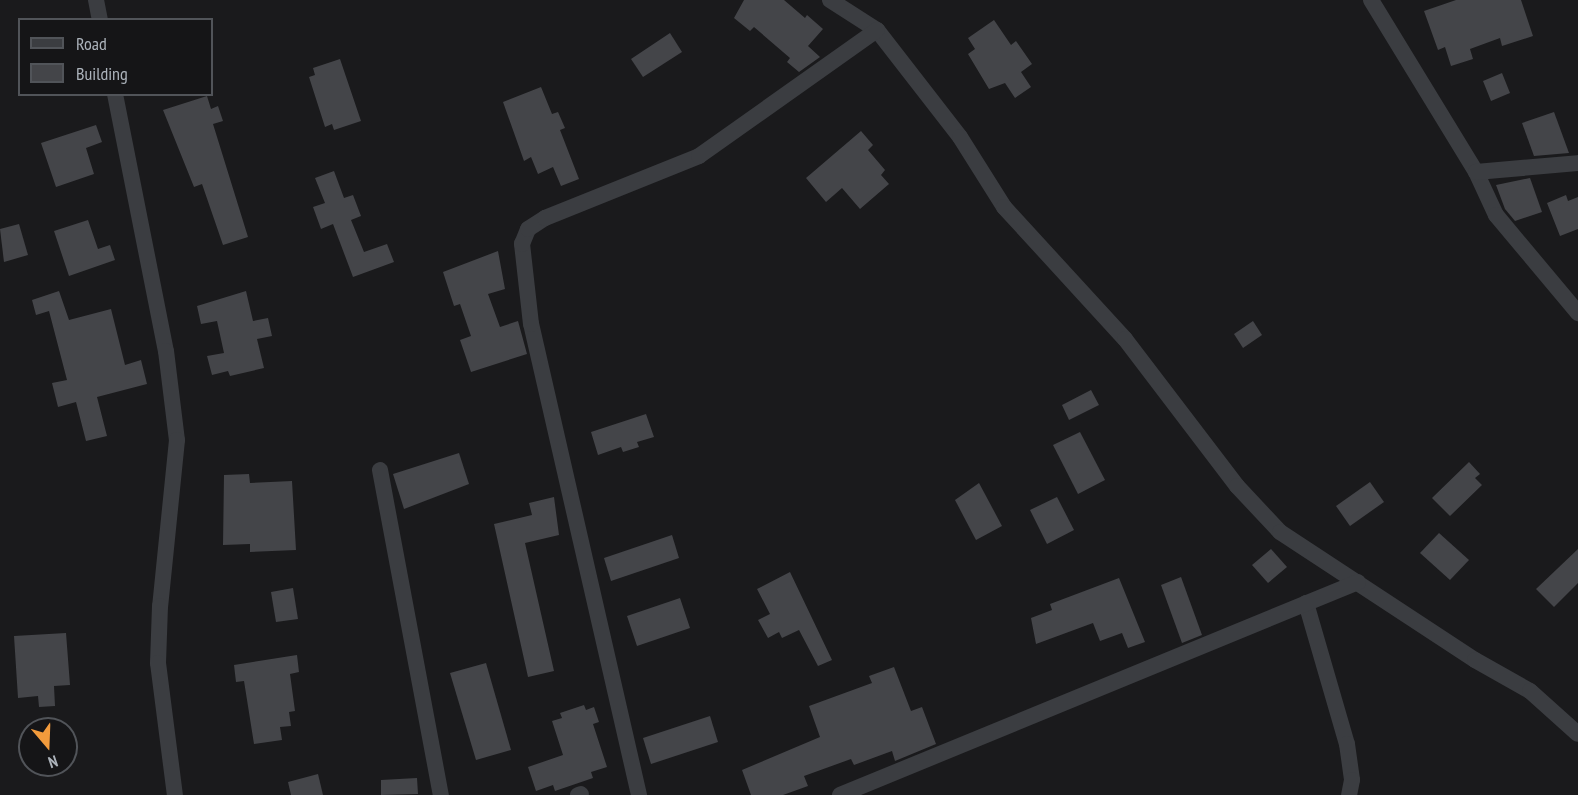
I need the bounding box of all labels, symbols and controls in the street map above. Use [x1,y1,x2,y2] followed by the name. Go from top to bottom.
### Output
[18,18,213,96] legend
[76,32,107,55] text: Road
[76,62,128,85] text: Building
[18,717,78,777] north arrow
[46,751,61,773] text: N

